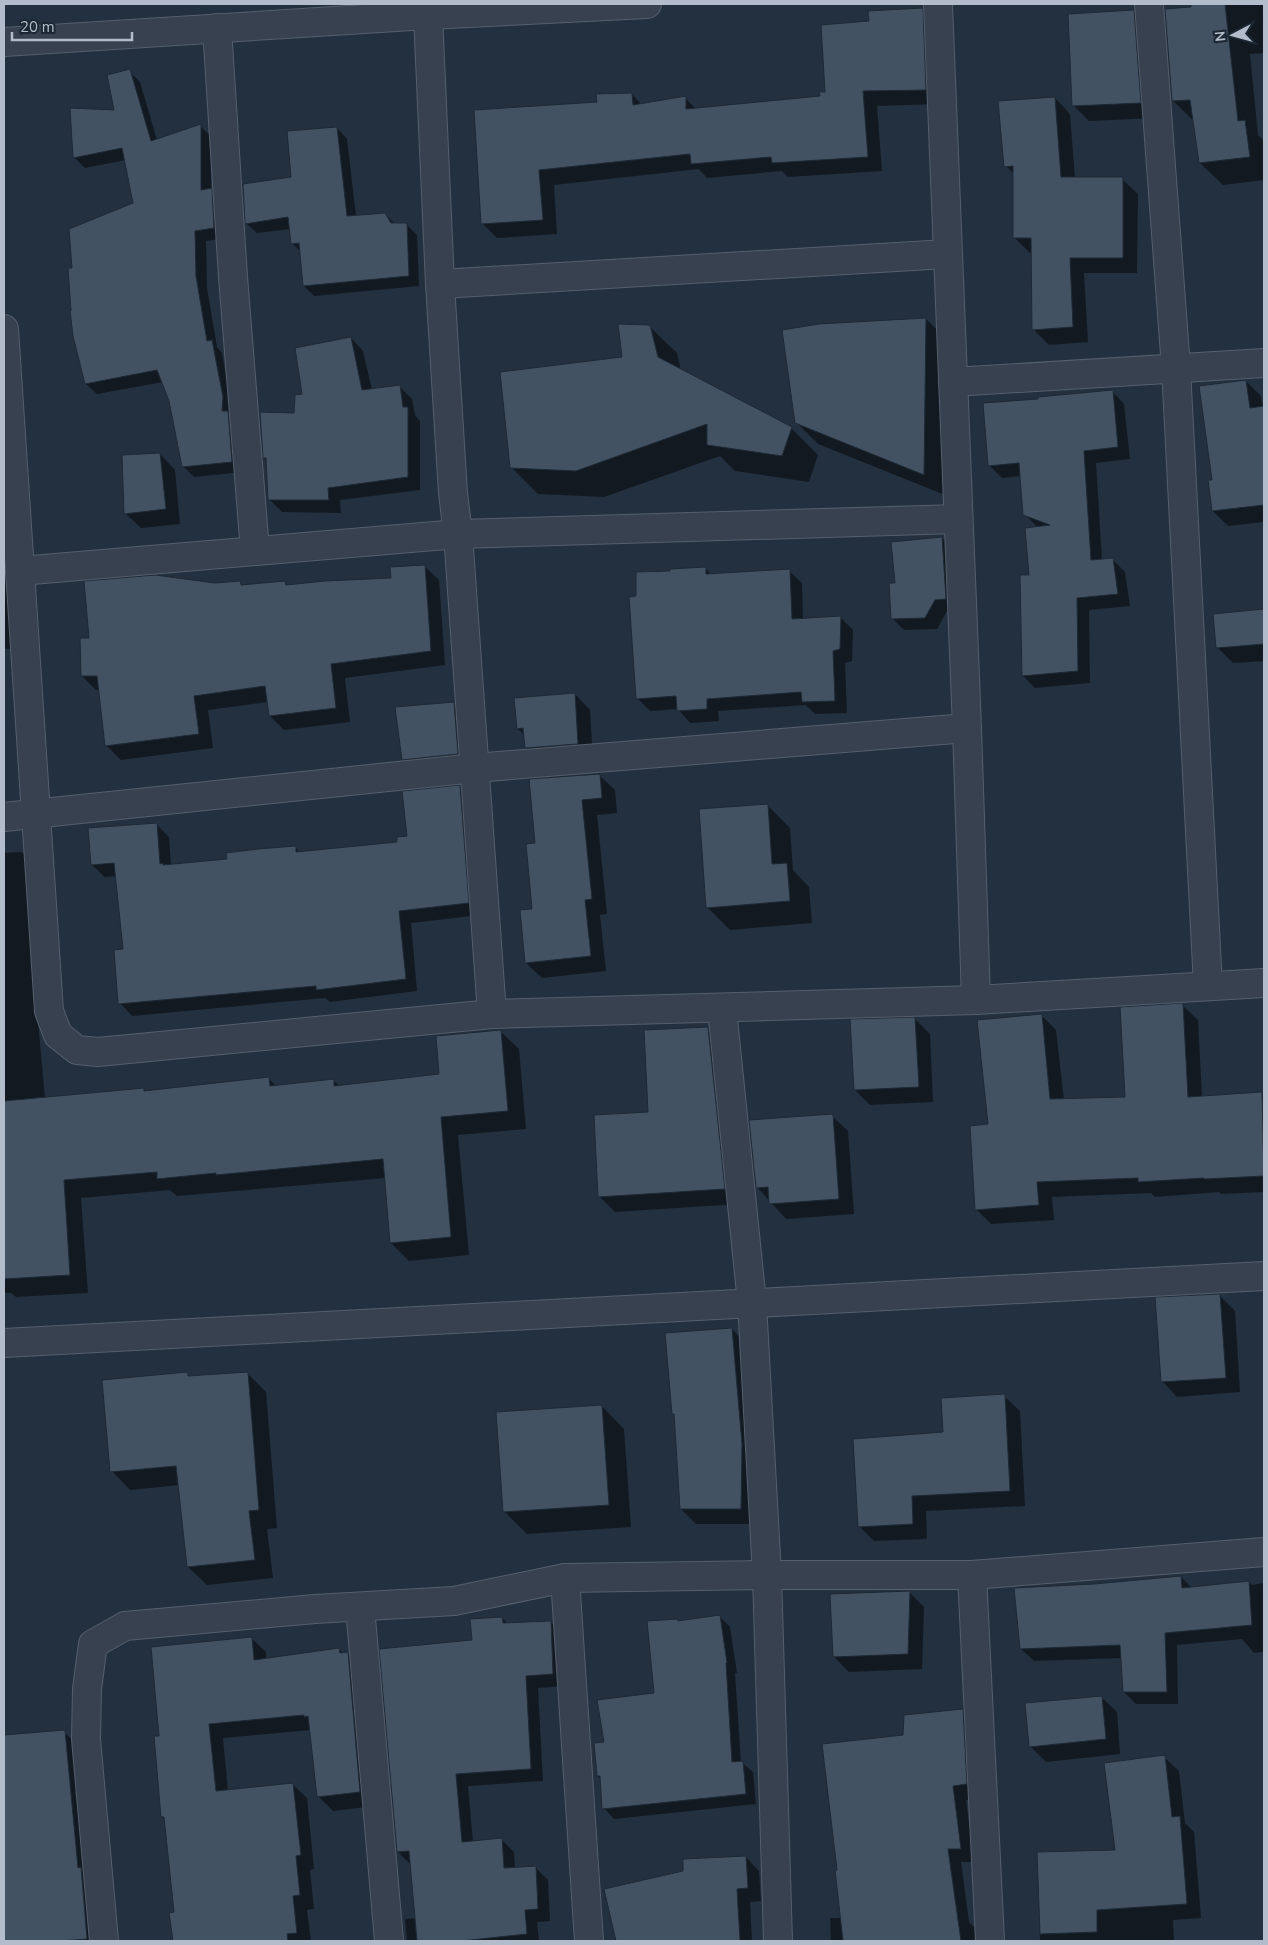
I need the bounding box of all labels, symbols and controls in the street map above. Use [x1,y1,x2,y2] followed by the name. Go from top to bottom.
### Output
[12,10,132,42] scale bar
[1208,10,1258,60] north arrow
[20,17,55,37] text: 20 m
[1211,30,1231,43] text: N

